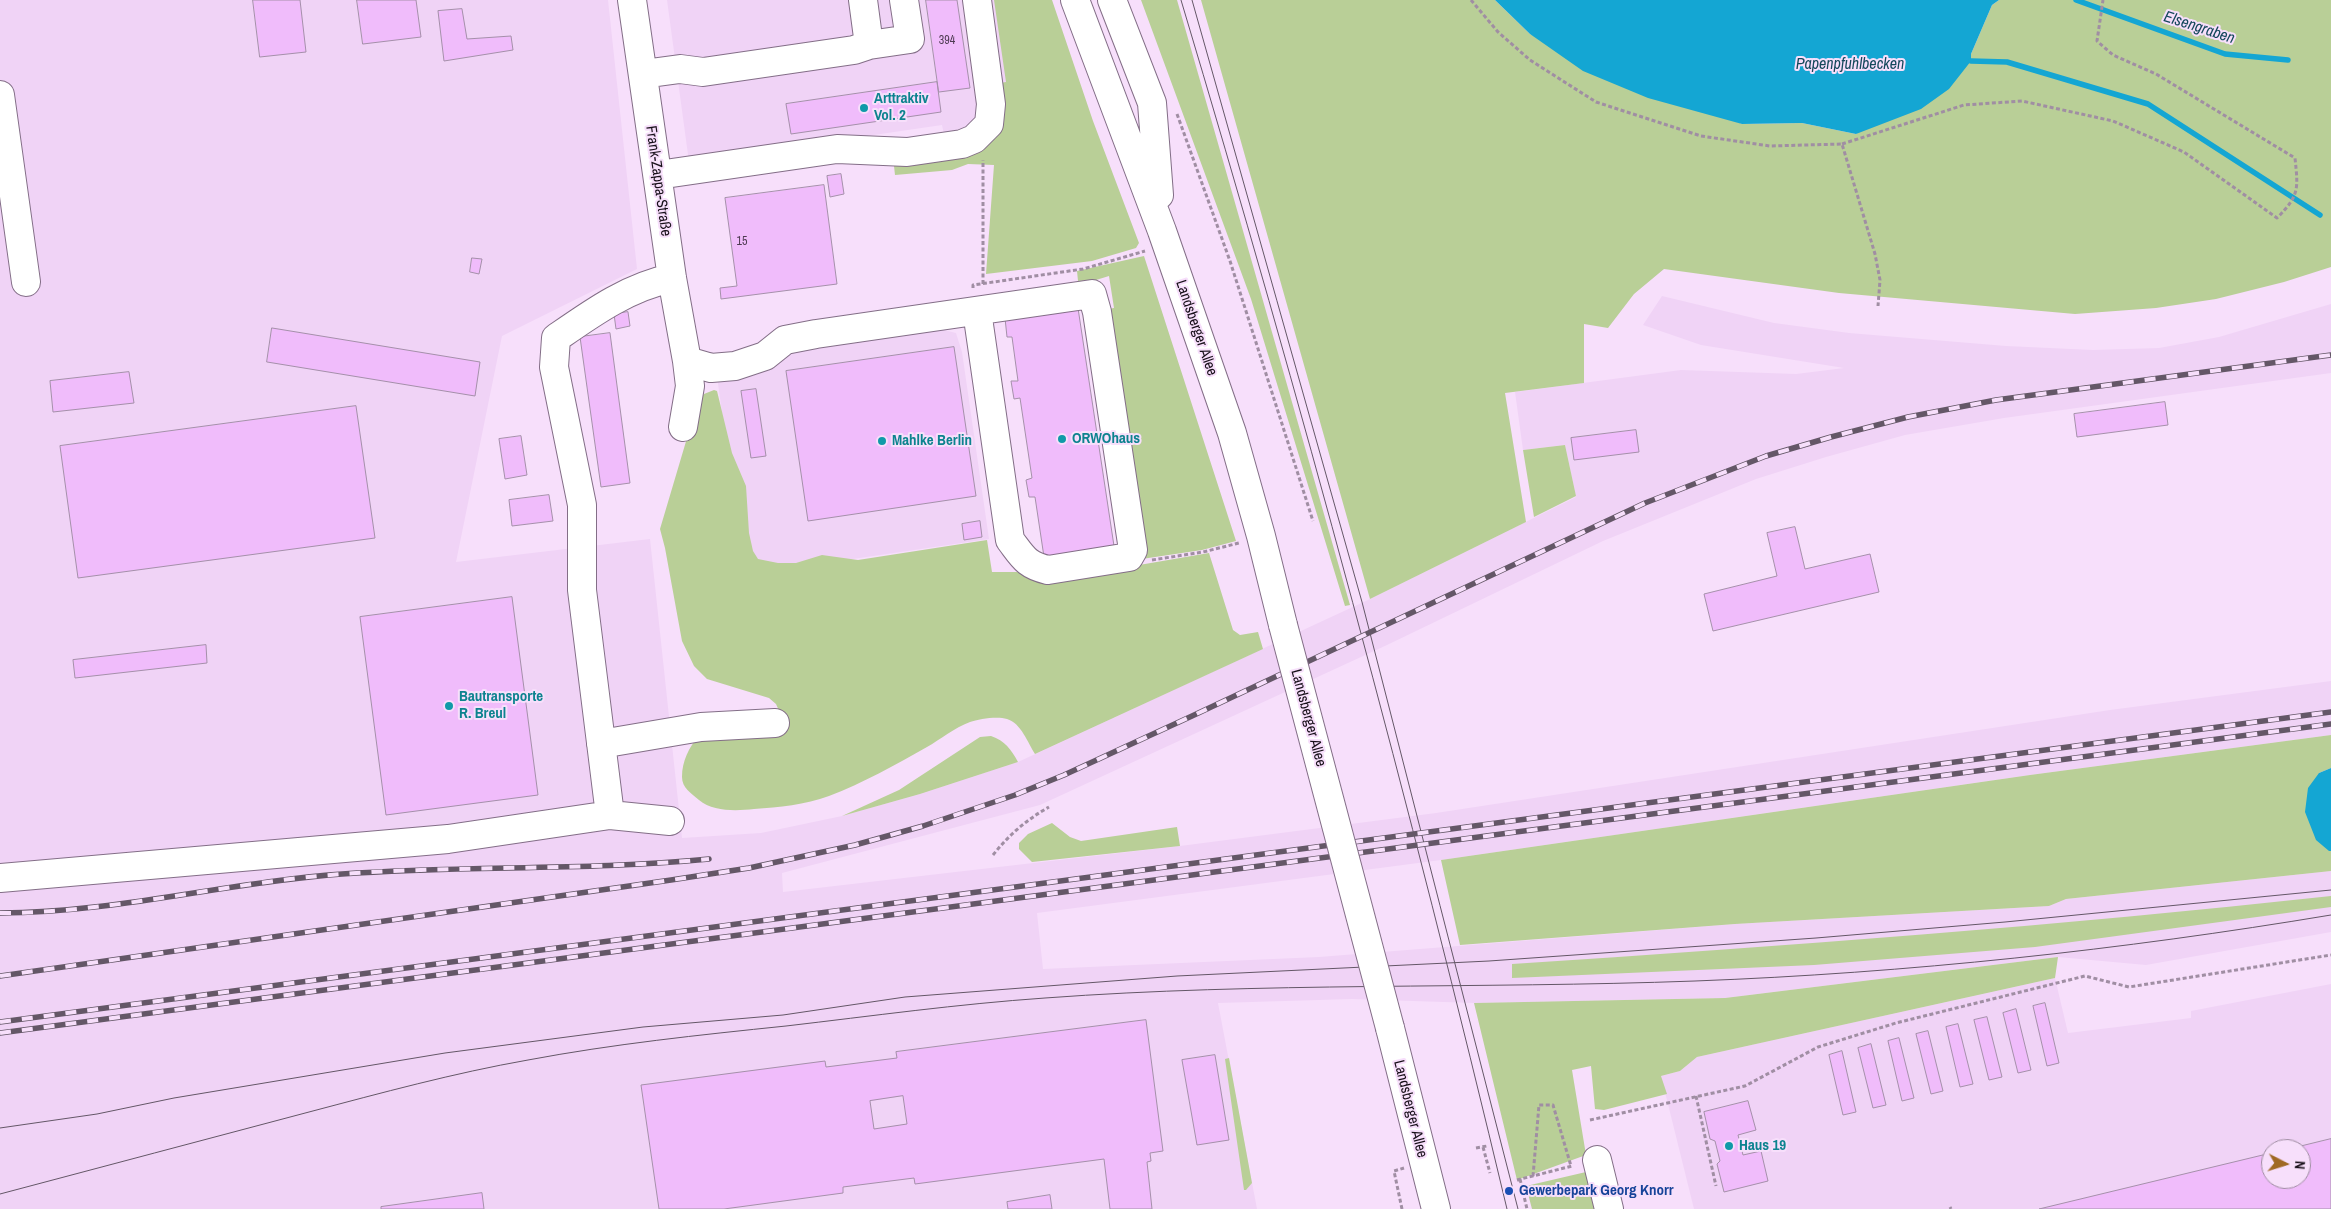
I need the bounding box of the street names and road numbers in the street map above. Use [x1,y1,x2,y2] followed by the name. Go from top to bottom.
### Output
[641,125,675,237] street label: Frank-Zappa-Straße
[1171,278,1221,378] street label: Landsberger Allee
[1286,667,1330,769] street label: Landsberger Allee
[1389,1058,1431,1160] street label: Landsberger Allee

